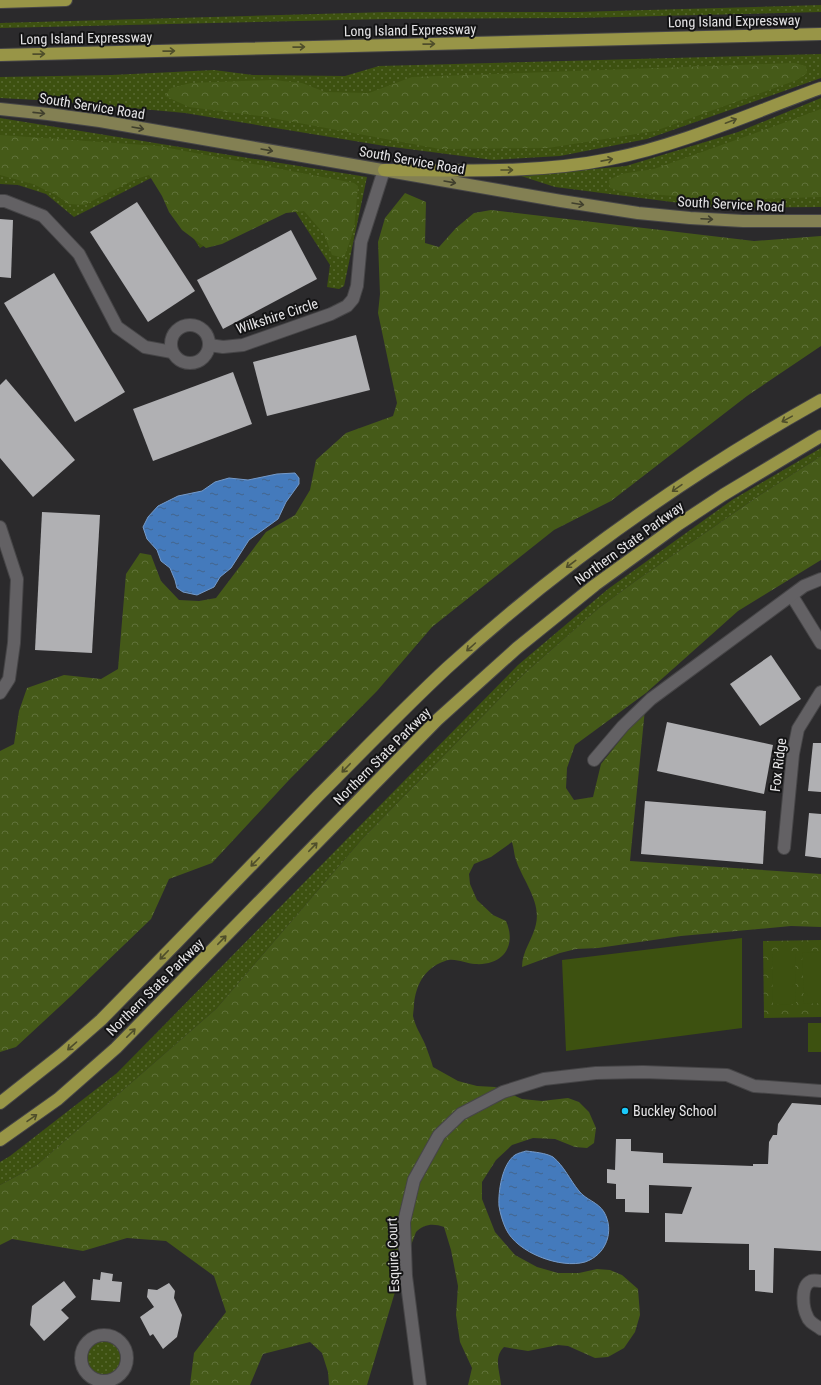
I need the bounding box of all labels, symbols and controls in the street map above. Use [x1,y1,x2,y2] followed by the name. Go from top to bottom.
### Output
[668,12,800,30] street label: Long Island Expressway
[344,21,476,39] street label: Long Island Expressway
[20,29,152,47] street label: Long Island Expressway
[422,40,435,48] one-way arrow
[292,44,305,51] one-way arrow
[162,47,175,55] one-way arrow
[32,50,45,58] one-way arrow
[38,90,146,122] street label: South Service Road
[32,109,45,116] one-way arrow
[725,117,737,125] one-way arrow
[132,124,145,132] one-way arrow
[358,143,466,177] street label: South Service Road
[260,146,273,154] one-way arrow
[600,155,613,163] one-way arrow
[500,166,513,174] one-way arrow
[443,178,456,186] one-way arrow
[677,193,785,215] street label: South Service Road
[571,200,584,208] one-way arrow
[700,216,713,223] one-way arrow
[234,295,320,337] street label: Wilkshire Circle
[781,416,793,424] one-way arrow
[672,484,683,492] one-way arrow
[571,498,687,588] street label: Northern State Parkway
[566,560,577,569] one-way arrow
[466,642,476,651] one-way arrow
[330,704,434,808] street label: Northern State Parkway
[767,737,789,793] street label: Fox Ridge
[341,763,350,773] one-way arrow
[308,842,318,852] one-way arrow
[250,857,260,867] one-way arrow
[103,935,207,1039] street label: Northern State Parkway
[217,935,227,945] one-way arrow
[160,950,169,960] one-way arrow
[126,1028,136,1038] one-way arrow
[67,1041,77,1051] one-way arrow
[633,1103,717,1119] place label: Buckley School
[620,1106,630,1116] marker: Buckley School
[26,1113,37,1122] one-way arrow
[384,1217,402,1293] street label: Esquire Court

